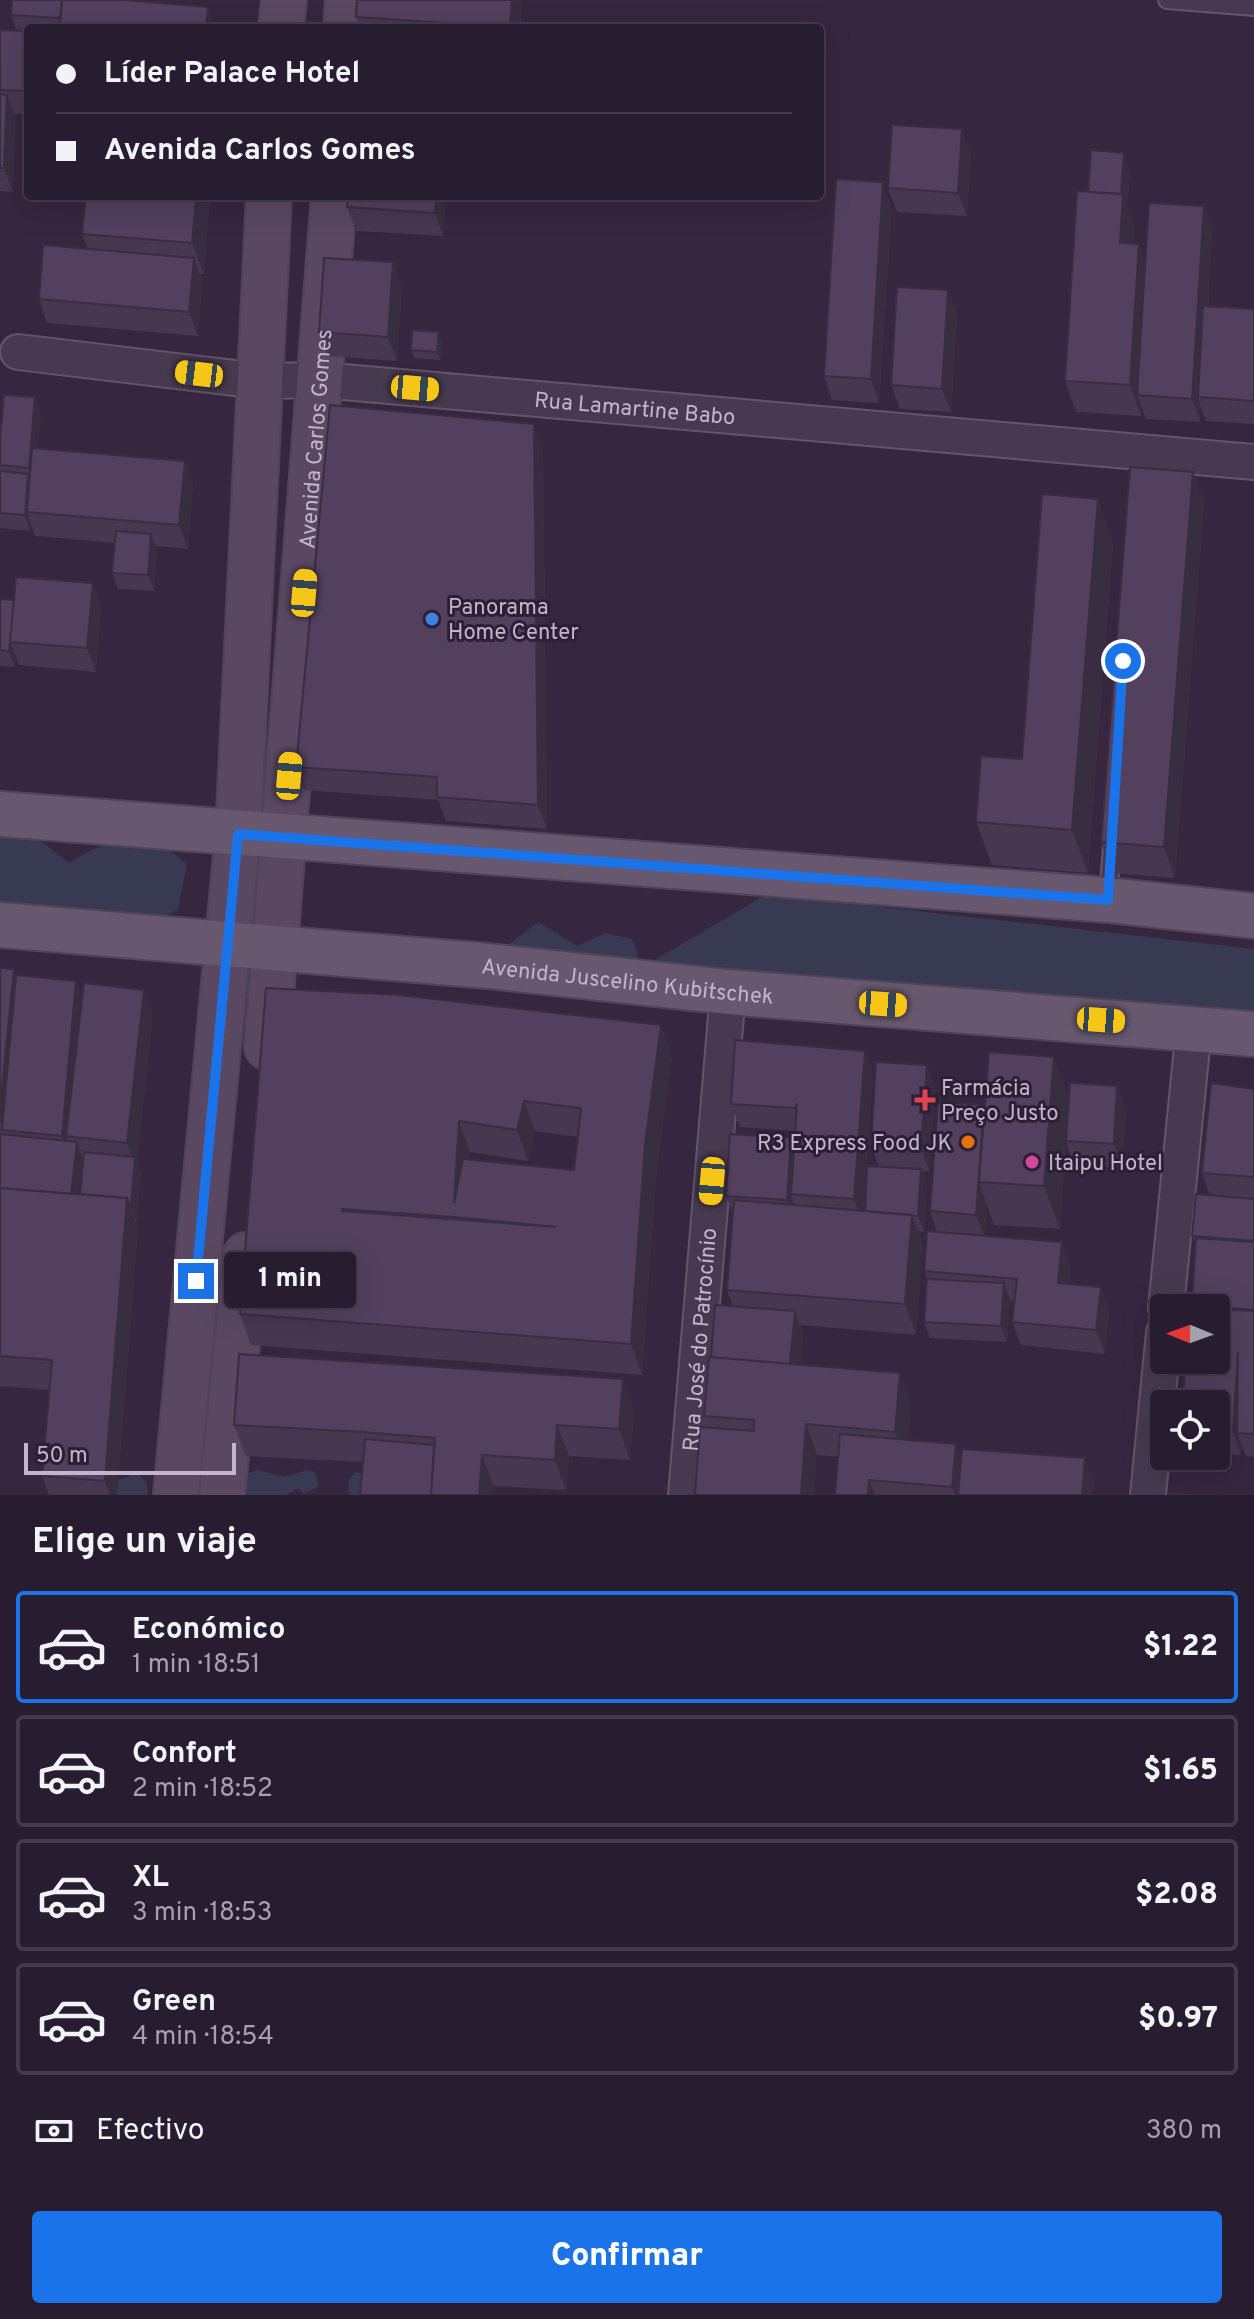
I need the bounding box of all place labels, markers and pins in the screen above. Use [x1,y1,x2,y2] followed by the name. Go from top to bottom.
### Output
[448,595,579,647] place label: Panorama Home Center
[423,610,441,628] marker: Panorama Home Center
[941,1076,1059,1128] place label: Farmácia Preço Justo
[916,1091,934,1109] marker: Farmácia Preço Justo
[757,1131,952,1158] place label: R3 Express Food JK
[959,1133,977,1151] marker: R3 Express Food JK
[1048,1151,1163,1178] place label: Itaipu Hotel
[1023,1153,1041,1171] marker: Itaipu Hotel

